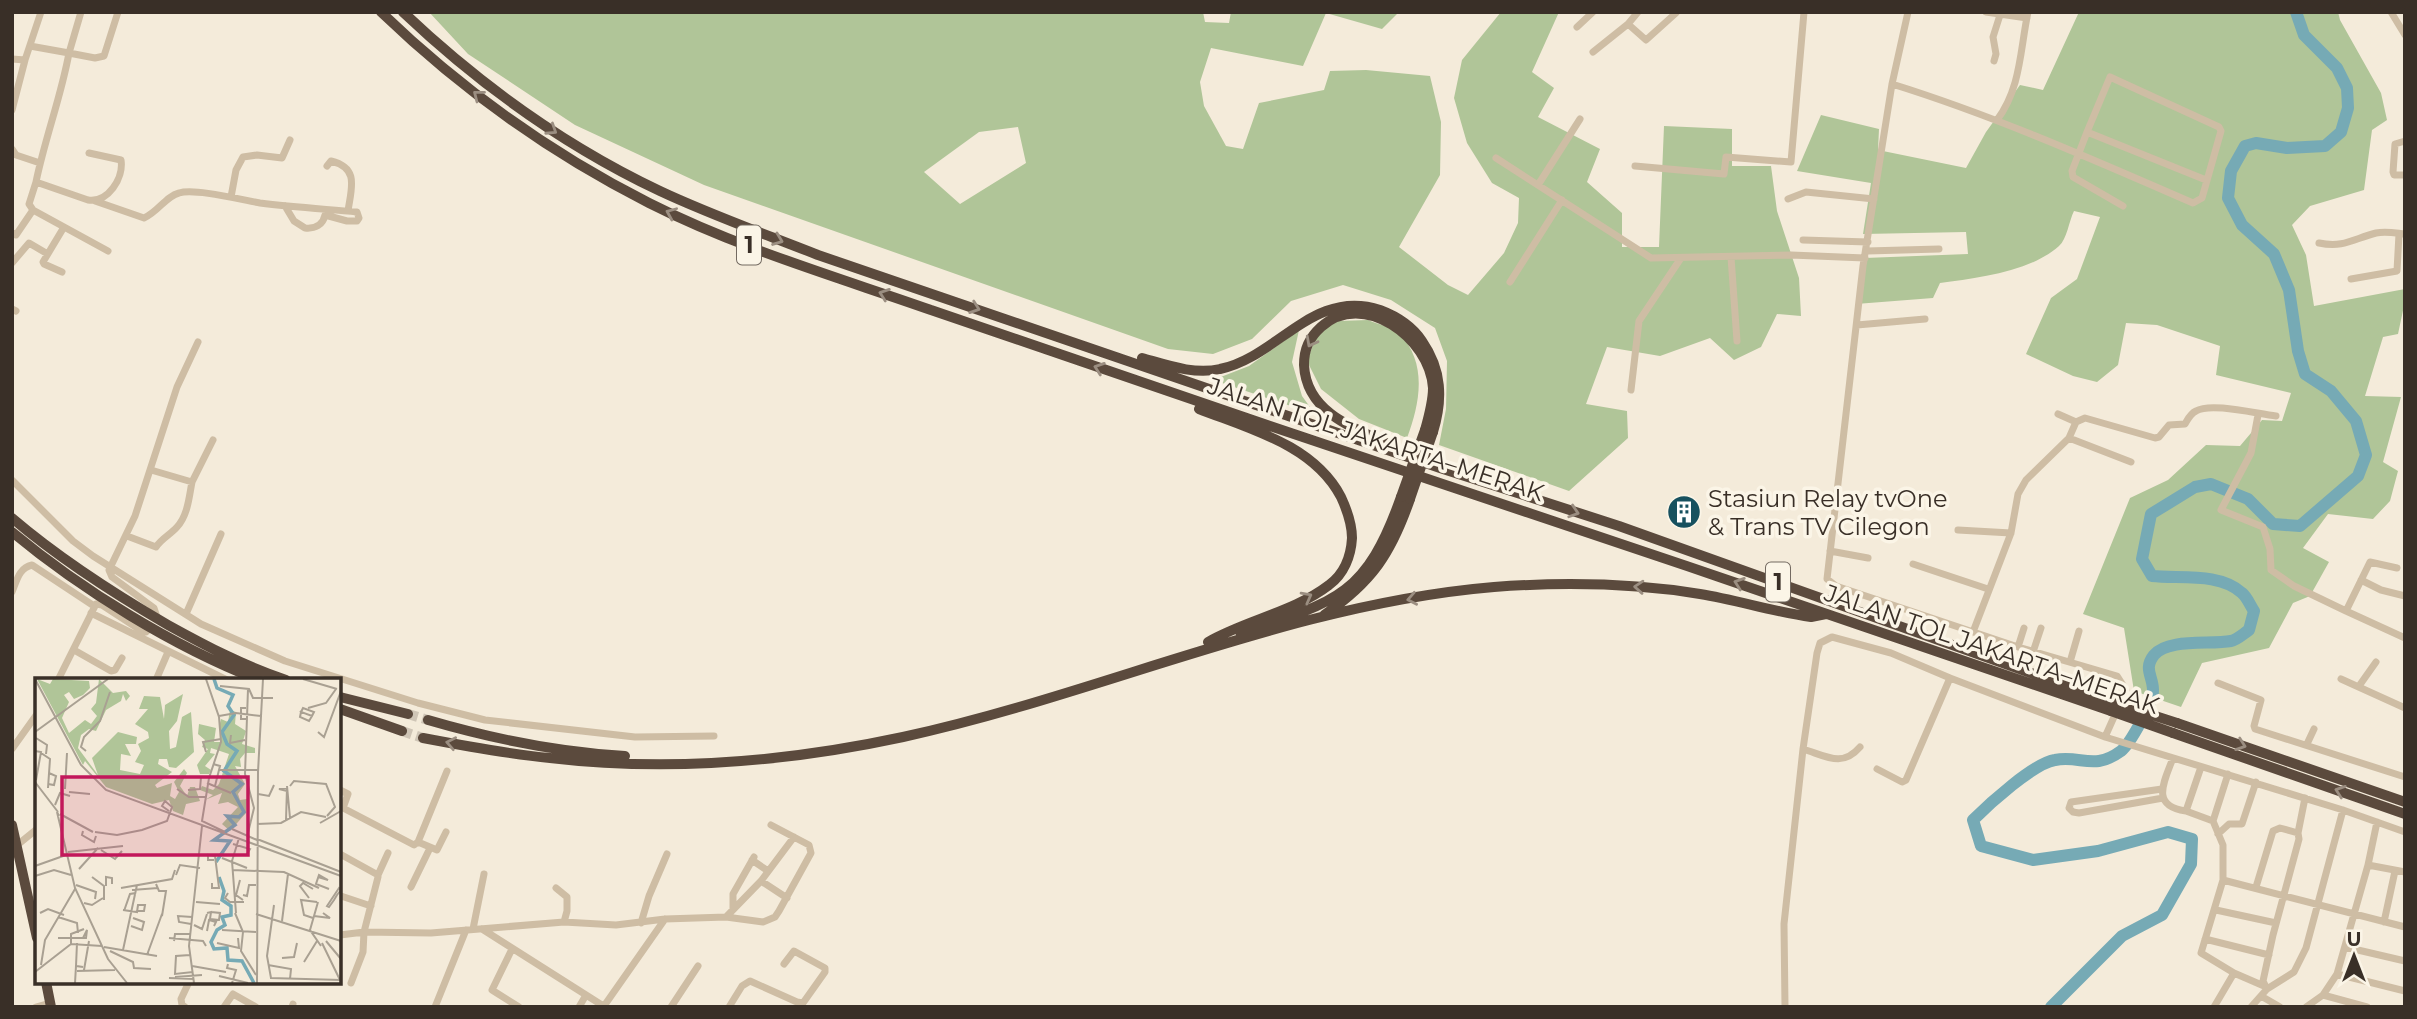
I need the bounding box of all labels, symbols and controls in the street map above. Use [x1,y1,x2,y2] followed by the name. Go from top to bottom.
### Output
[473,91,485,104] one-way arrow
[544,122,557,135] one-way arrow
[666,207,679,221] one-way arrow
[737,226,761,264] road number: 1
[772,231,784,245] one-way arrow
[879,288,891,302] one-way arrow
[968,300,980,314] one-way arrow
[1306,334,1320,347] one-way arrow
[1094,362,1106,376] one-way arrow
[1203,370,1548,507] street label: JALAN TOL JAKARTA–MERAK
[1708,484,1947,541] place label: Stasiun Relay tvOne & Trans TV Cilegon
[1665,493,1703,531] building icon: Stasiun Relay tvOne & Trans TV Cilegon
[1568,504,1580,518] one-way arrow
[1766,562,1790,602] road number: 1
[1733,577,1745,591] one-way arrow
[1820,578,2163,720] street label: JALAN TOL JAKARTA–MERAK
[1633,580,1644,595] one-way arrow
[1406,591,1418,606] one-way arrow
[1300,592,1313,605] one-way arrow
[35,678,341,984] inset map
[445,736,457,751] one-way arrow
[2235,737,2247,751] one-way arrow
[2335,785,2347,799] one-way arrow
[2319,921,2389,991] north arrow
[2347,928,2361,951] text: U

